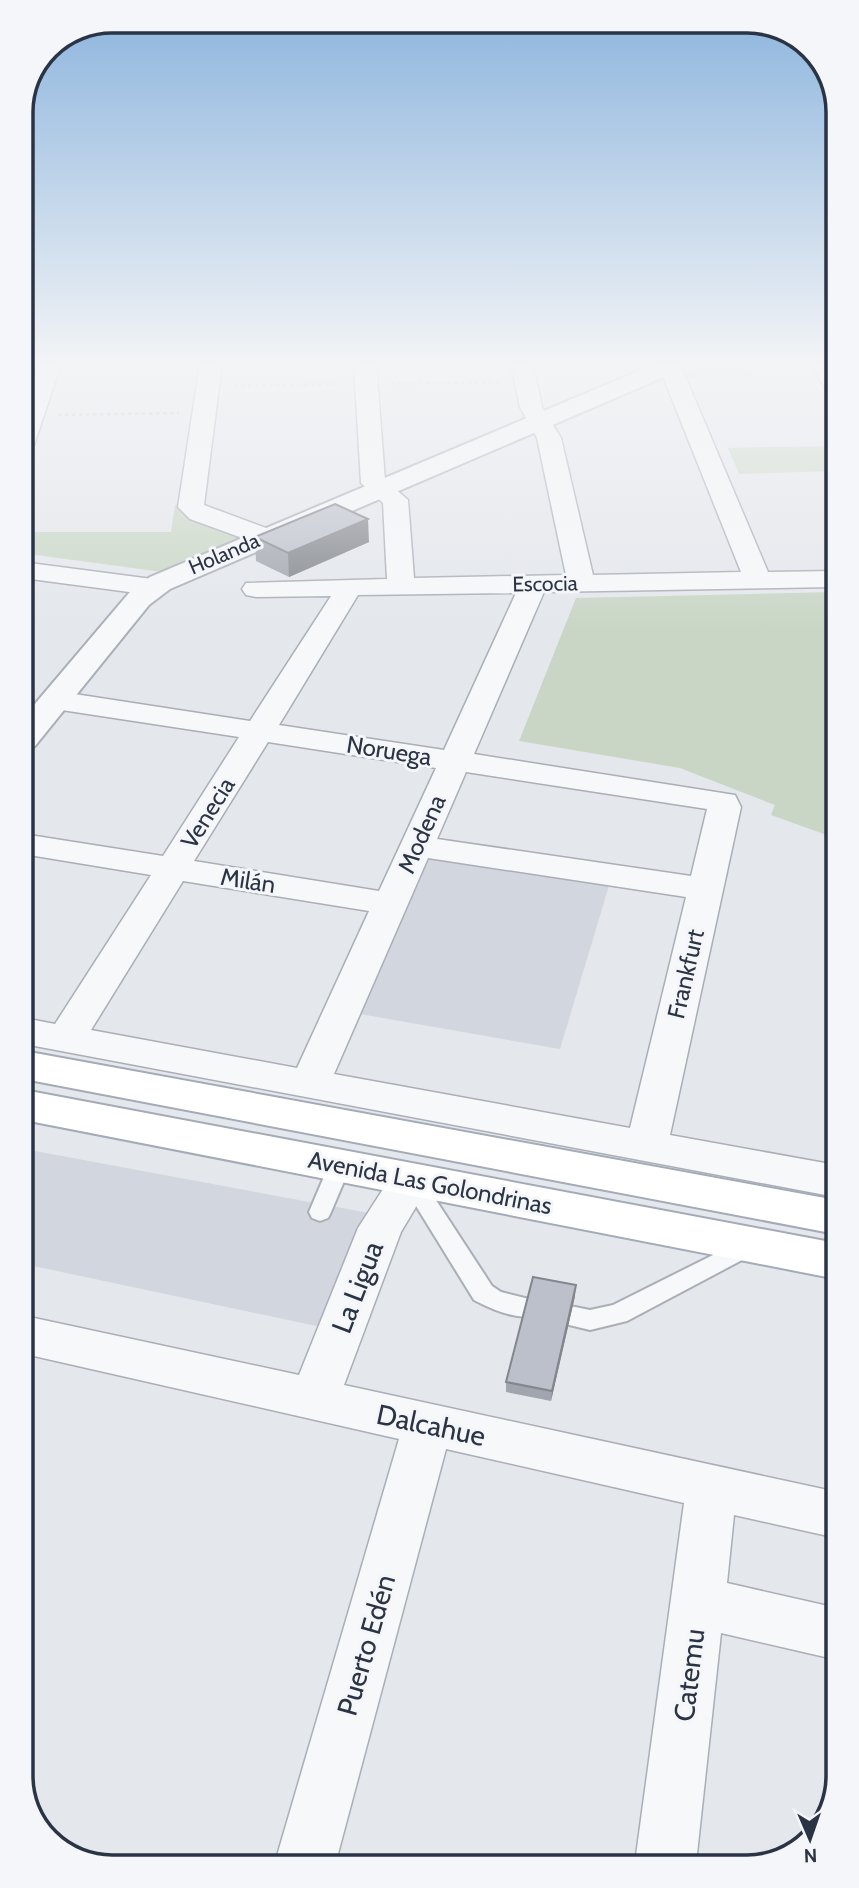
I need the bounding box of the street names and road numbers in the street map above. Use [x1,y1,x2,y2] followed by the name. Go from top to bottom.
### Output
[185,527,263,580] street label: Holanda
[512,570,578,597] street label: Escocia
[344,729,434,772] street label: Noruega
[174,771,241,854] street label: Venecia
[391,790,452,878] street label: Modena
[219,862,277,899] street label: Milán
[661,926,710,1021] street label: Frankfurt
[306,1145,554,1220] street label: Avenida Las Golondrinas
[324,1236,390,1338] street label: La Ligua
[373,1397,489,1453] street label: Dalcahue
[330,1570,402,1720] street label: Puerto Edén
[666,1627,712,1723] street label: Catemu

